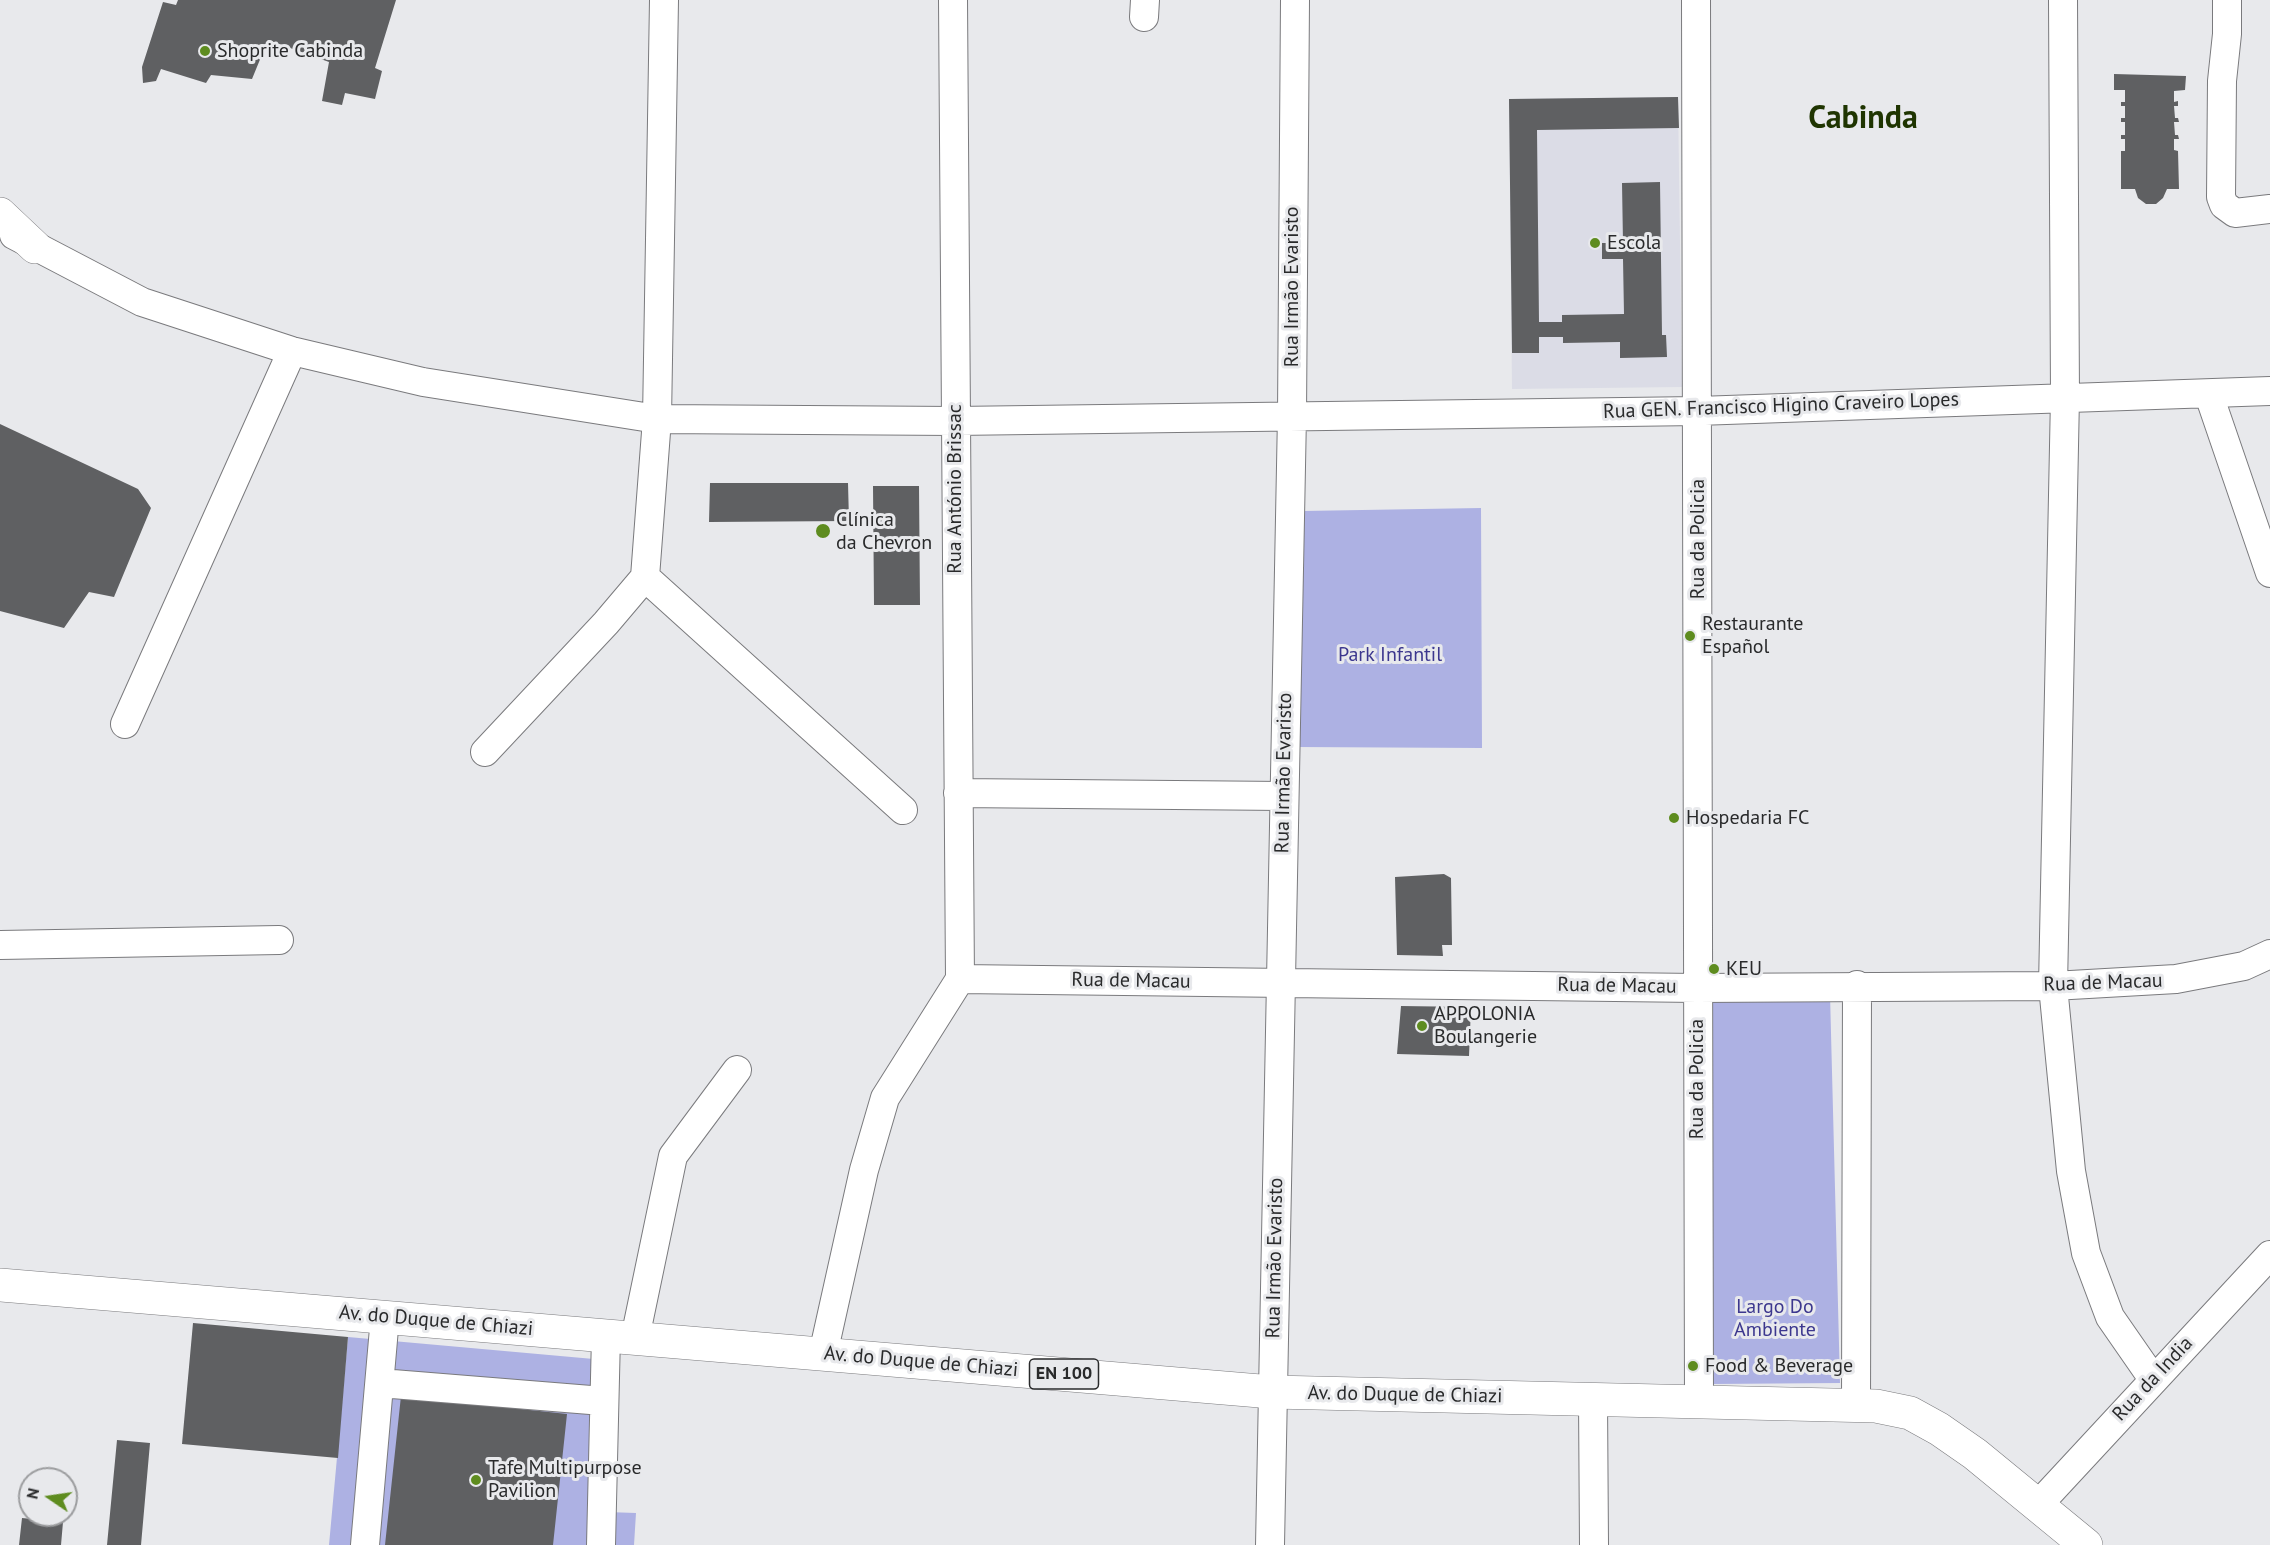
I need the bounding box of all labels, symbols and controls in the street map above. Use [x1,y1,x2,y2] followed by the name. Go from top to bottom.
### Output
[217,39,363,63] place label: Shoprite Cabinda
[198,44,212,58] marker: Shoprite Cabinda
[1808,100,1918,138] district label: Cabinda
[1280,207,1304,367] street label: Rua Irmão Evaristo
[1607,231,1661,255] place label: Escola
[1588,236,1602,250] marker: Escola
[1603,388,1959,424] street label: Rua GEN. Francisco Higino Craveiro Lopes
[943,404,967,574] street label: Rua António Brissac
[1686,479,1710,599] street label: Rua da Policia
[836,508,932,555] place label: Clínica da Chevron
[814,522,832,540] marker: Clínica da Chevron
[1702,612,1803,659] place label: Restaurante Español
[1683,629,1697,643] marker: Restaurante Español
[1338,643,1442,667] park label: Park Infantil
[1271,692,1297,854] street label: Rua Irmão Evaristo
[1686,806,1809,830] place label: Hospedaria FC
[1667,811,1681,825] marker: Hospedaria FC
[1726,957,1762,981] place label: KEU
[1707,962,1721,976] marker: KEU
[1071,968,1191,994] street label: Rua de Macau
[2043,969,2163,997] street label: Rua de Macau
[1557,973,1677,999] street label: Rua de Macau
[1434,1002,1537,1049] place label: APPOLONIA Boulangerie
[1415,1019,1429,1033] marker: APPOLONIA Boulangerie
[1685,1019,1709,1139] street label: Rua da Policia
[1262,1177,1288,1339] street label: Rua Irmão Evaristo
[1734,1295,1816,1342] park label: Largo Do Ambiente
[338,1301,534,1341] street label: Av. do Duque de Chiazi
[2108,1332,2198,1426] street label: Rua da India
[823,1342,1019,1382] street label: Av. do Duque de Chiazi
[1705,1354,1853,1378] place label: Food & Beverage
[1030,1359,1098,1389] road number: EN 100
[1686,1359,1700,1373] marker: Food & Beverage
[1307,1381,1503,1409] street label: Av. do Duque de Chiazi
[488,1456,642,1503] place label: Tafe Multipurpose Pavilion
[18,1467,78,1527] north arrow
[469,1473,483,1487] marker: Tafe Multipurpose Pavilion
[21,1486,43,1501] text: N

